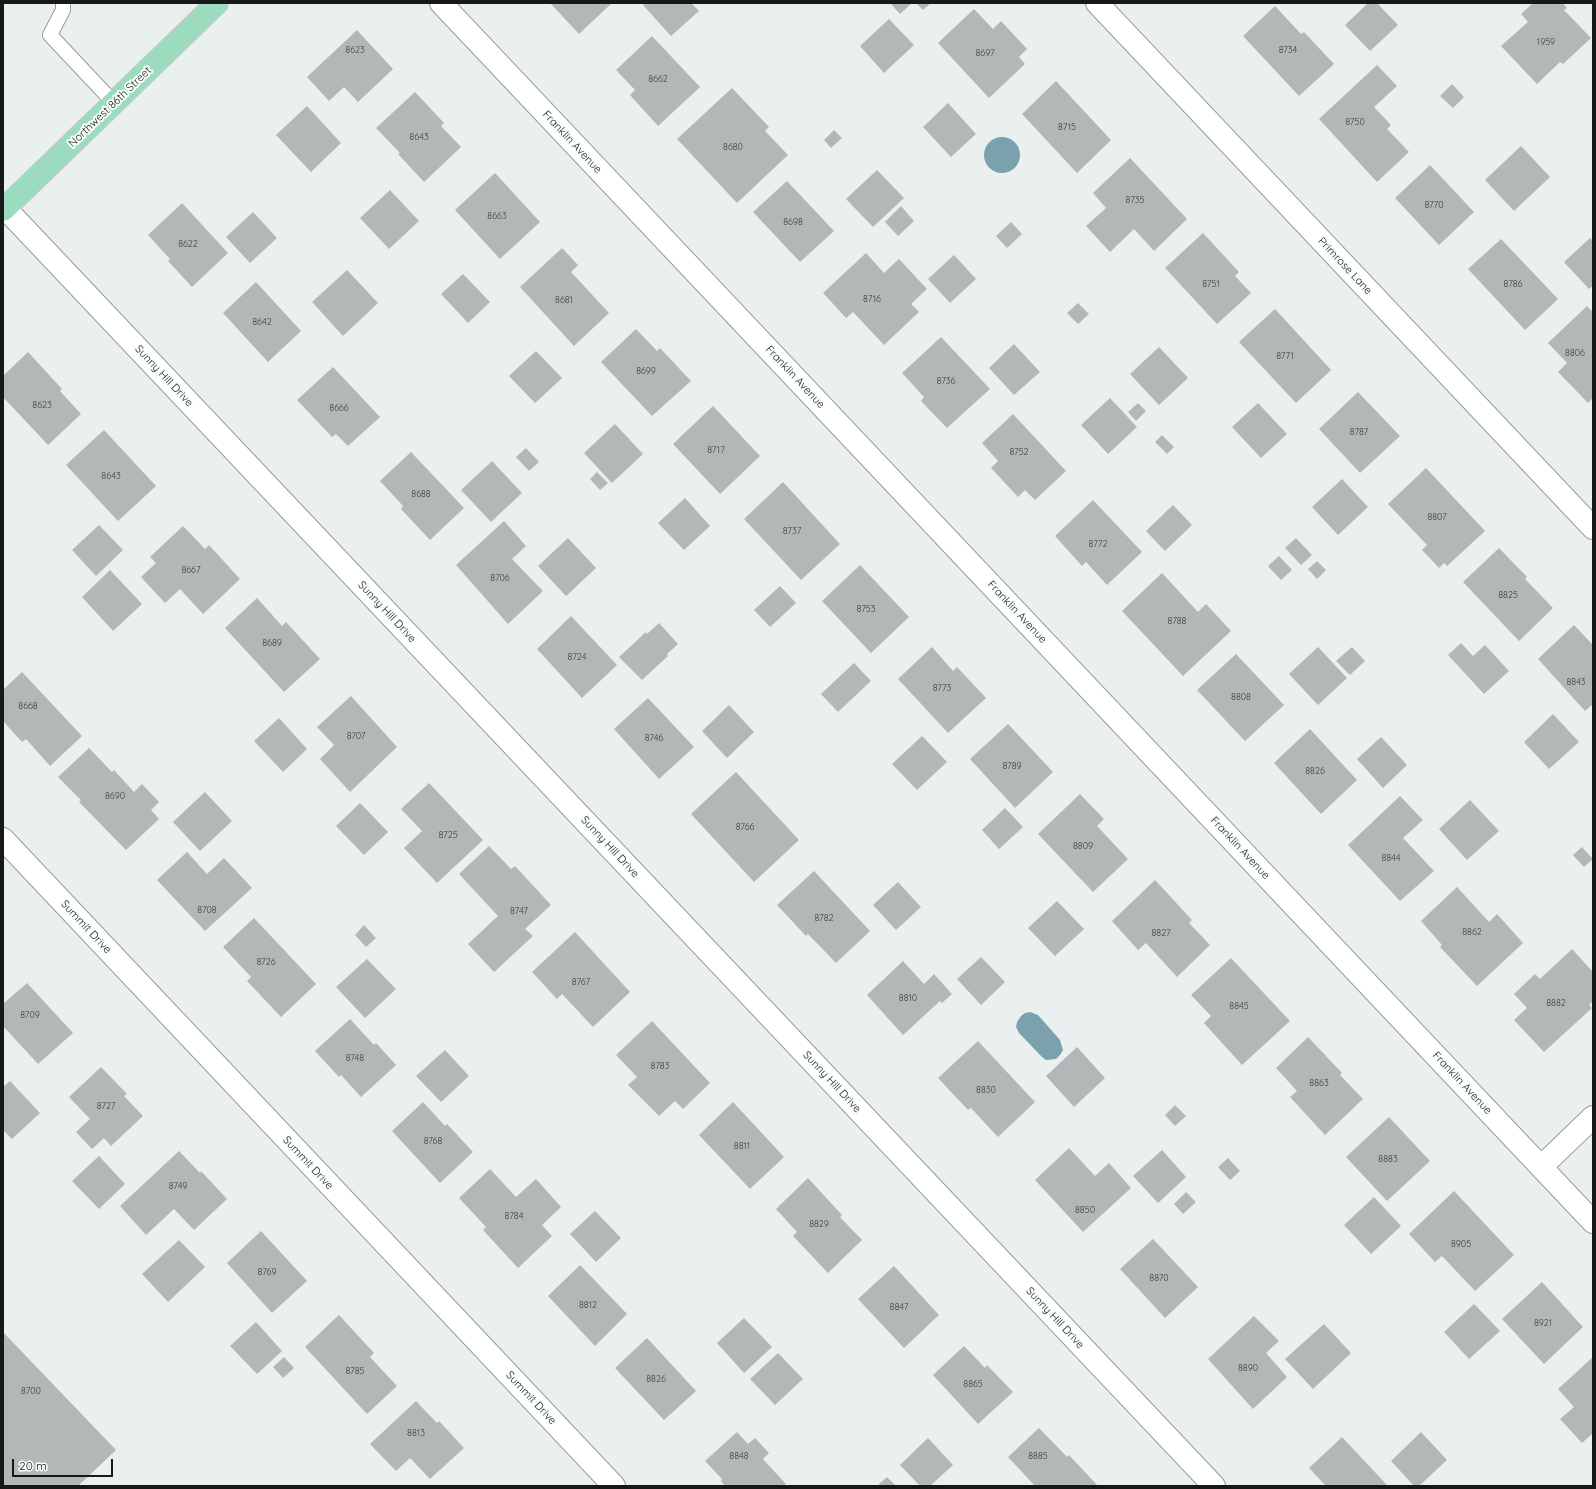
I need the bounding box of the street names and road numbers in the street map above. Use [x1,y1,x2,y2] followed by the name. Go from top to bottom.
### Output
[66,64,154,150] street label: Northwest 86th Street
[540,108,604,176] street label: Franklin Avenue
[1315,235,1375,297] street label: Primrose Lane
[132,343,196,409] street label: Sunny Hill Drive
[763,343,827,411] street label: Franklin Avenue
[985,578,1049,646] street label: Franklin Avenue
[355,579,419,645] street label: Sunny Hill Drive
[578,814,642,880] street label: Sunny Hill Drive
[1208,814,1272,882] street label: Franklin Avenue
[58,898,114,956] street label: Summit Drive
[800,1049,864,1115] street label: Sunny Hill Drive
[1430,1049,1494,1117] street label: Franklin Avenue
[280,1134,336,1192] street label: Summit Drive
[1023,1285,1087,1351] street label: Sunny Hill Drive
[503,1369,559,1427] street label: Summit Drive

